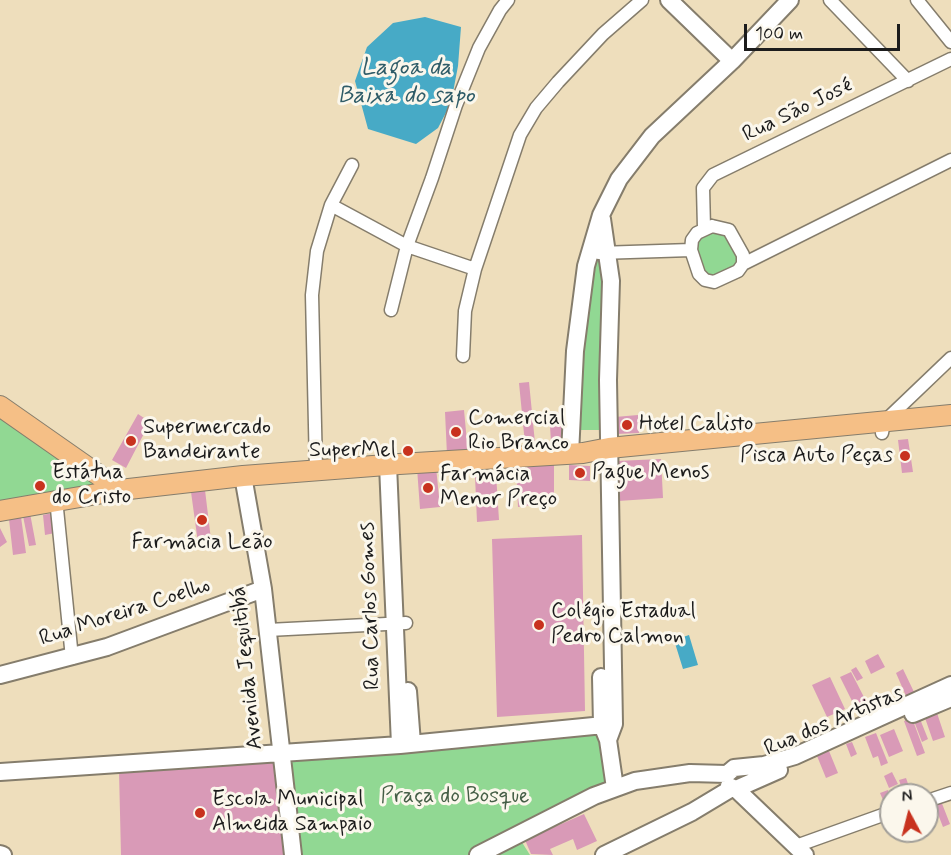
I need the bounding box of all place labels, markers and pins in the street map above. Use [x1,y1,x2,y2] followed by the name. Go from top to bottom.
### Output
[468,406,569,458] place label: Comercial Rio Branco
[639,412,753,438] place label: Hotel Calisto
[143,415,271,466] place label: Supermercado Bandeirante
[620,418,634,432] marker: Hotel Calisto
[449,425,463,439] marker: Comercial Rio Branco
[124,434,138,448] marker: Supermercado Bandeirante
[309,438,396,464] place label: SuperMel
[740,443,893,469] place label: Pisca Auto Peças
[401,444,415,458] marker: SuperMel
[898,449,912,463] marker: Pisca Auto Peças
[52,460,131,512] place label: Estátua do Cristo
[592,460,709,486] place label: Pague Menos
[440,462,557,514] place label: Farmácia Menor Preço
[573,466,587,480] marker: Pague Menos
[33,479,47,493] marker: Estátua do Cristo
[421,481,435,495] marker: Farmácia Menor Preço
[195,513,209,527] marker: Farmácia Leão
[131,530,273,556] place label: Farmácia Leão
[551,599,696,650] place label: Colégio Estadual Pedro Calmon
[532,618,546,632] marker: Colégio Estadual Pedro Calmon
[212,787,372,838] place label: Escola Municipal Almeida Sampaio
[193,806,207,820] marker: Escola Municipal Almeida Sampaio

